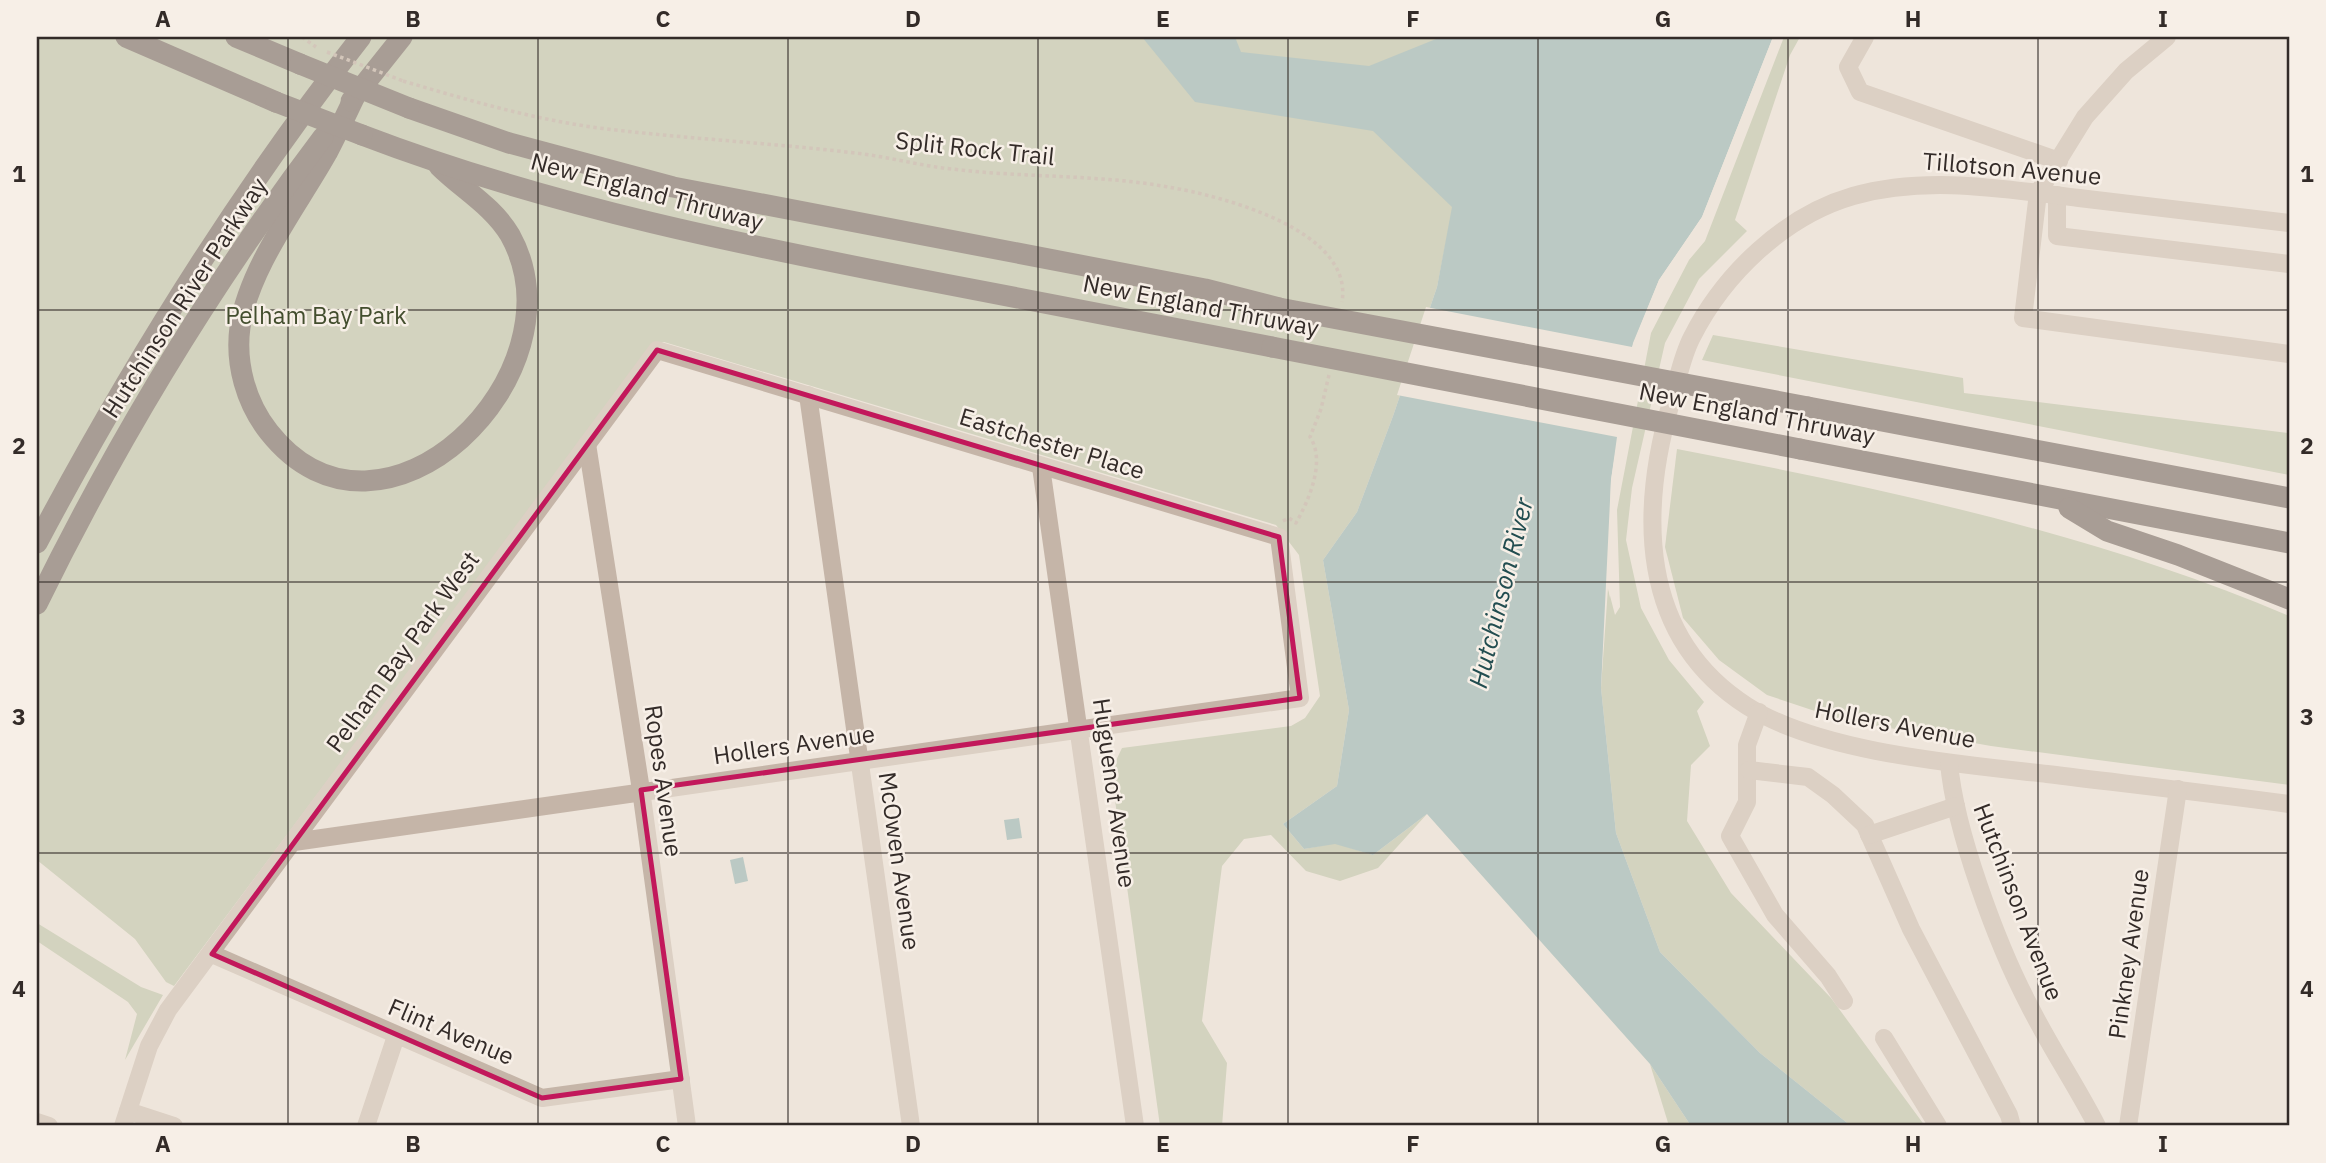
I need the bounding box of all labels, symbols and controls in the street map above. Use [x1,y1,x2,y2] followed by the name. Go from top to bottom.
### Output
[155,3,171,33] text: A
[405,3,421,33] text: B
[656,3,671,33] text: C
[905,3,921,33] text: D
[1156,3,1170,33] text: E
[1406,3,1420,33] text: F
[1655,3,1671,33] text: G
[1905,3,1921,33] text: H
[2158,3,2168,33] text: I
[894,124,1056,172] street label: Split Rock Trail
[1921,144,2103,192] street label: Tillotson Avenue
[527,145,767,238] street label: New England Thruway
[12,158,26,188] text: 1
[2300,158,2314,188] text: 1
[94,171,274,424] street label: Hutchinson River Parkway
[1081,266,1322,344] street label: New England Thruway
[225,299,407,331] park label: Pelham Bay Park
[1637,374,1878,452] street label: New England Thruway
[956,400,1149,486] street label: Eastchester Place
[12,430,26,460] text: 2
[2300,430,2314,460] text: 2
[1460,492,1541,692] water label: Hutchinson River
[318,544,486,758] street label: Pelham Bay Park West
[1812,693,1978,755] street label: Hollers Avenue
[1086,696,1144,890] street label: Huguenot Avenue
[12,701,26,731] text: 3
[2300,701,2314,731] text: 3
[637,703,690,859] street label: Ropes Avenue
[711,717,877,771] street label: Hollers Avenue
[872,770,928,952] street label: McOwen Avenue
[1967,798,2071,1005] street label: Hutchinson Avenue
[2100,867,2156,1041] street label: Pinkney Avenue
[12,973,26,1003] text: 4
[2300,973,2314,1003] text: 4
[384,990,519,1072] street label: Flint Avenue
[155,1128,171,1158] text: A
[405,1128,421,1158] text: B
[656,1128,671,1158] text: C
[905,1128,921,1158] text: D
[1156,1128,1170,1158] text: E
[1406,1128,1420,1158] text: F
[1655,1128,1671,1158] text: G
[1905,1128,1921,1158] text: H
[2158,1128,2168,1158] text: I

